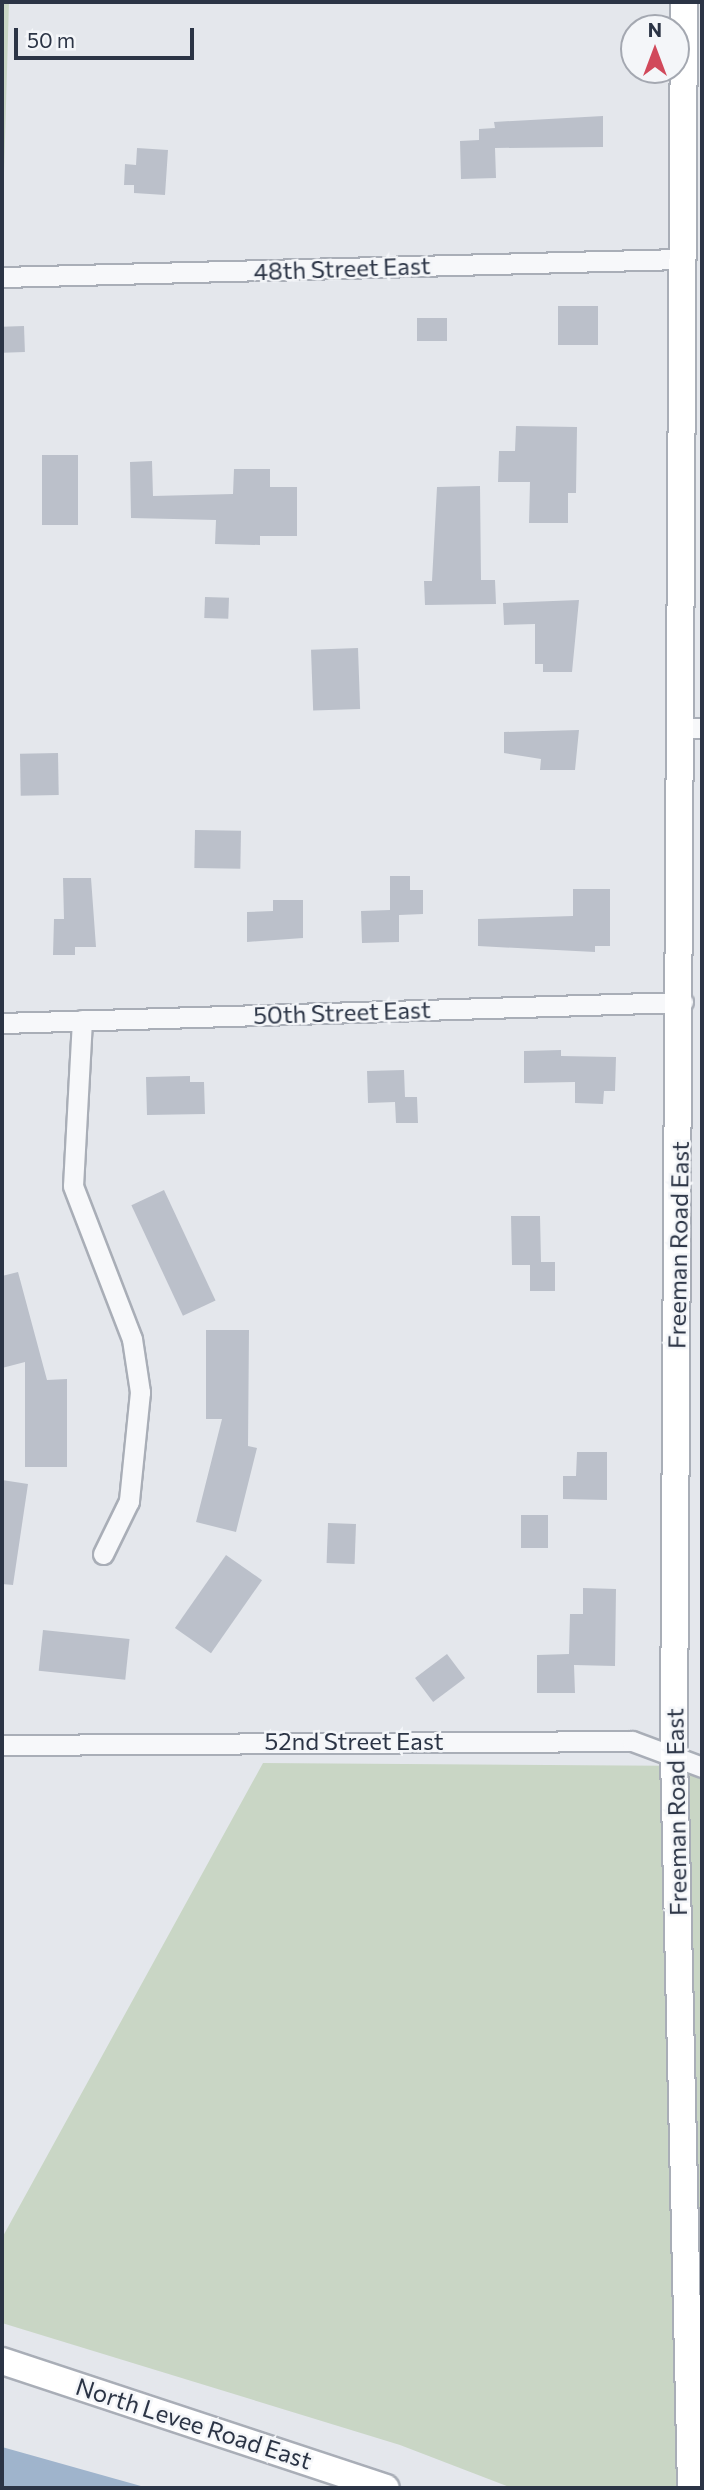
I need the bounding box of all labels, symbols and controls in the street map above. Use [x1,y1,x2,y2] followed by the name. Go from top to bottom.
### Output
[18,14,198,58] scale bar
[620,14,690,84] north arrow
[648,18,662,41] text: N
[27,27,75,52] text: 50 m
[253,251,431,285] street label: 48th Street East
[253,995,431,1029] street label: 50th Street East
[662,1141,694,1349] street label: Freeman Road East
[660,1708,692,1916] street label: Freeman Road East
[264,1727,444,1755] street label: 52nd Street East
[72,2371,316,2475] street label: North Levee Road East

